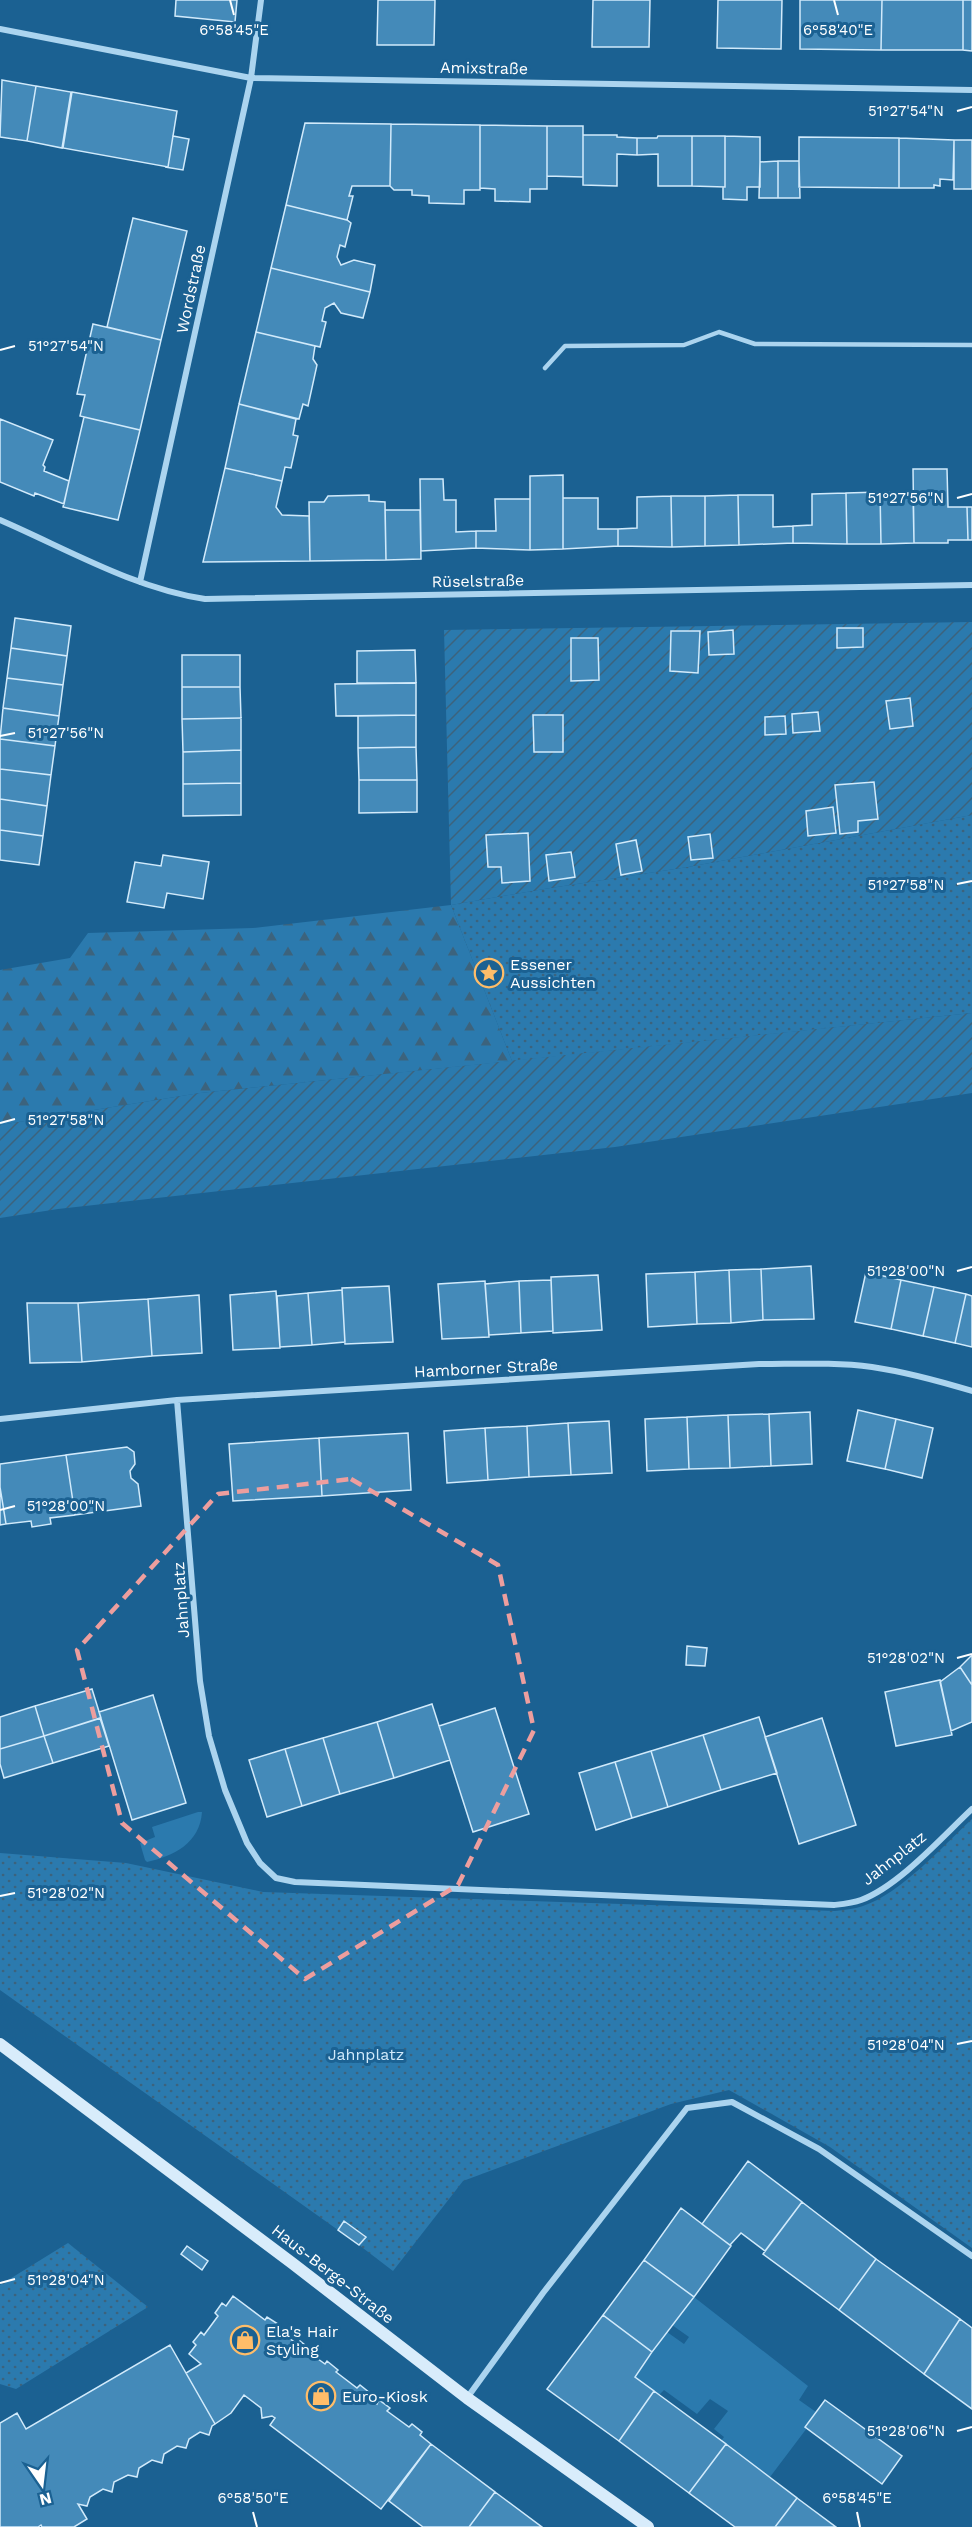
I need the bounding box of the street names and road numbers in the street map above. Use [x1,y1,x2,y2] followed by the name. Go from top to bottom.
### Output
[440,58,528,78] street label: Amixstraße
[172,243,210,335] street label: Wordstraße
[432,571,524,591] street label: Rüselstraße
[413,1355,559,1381] street label: Hamborner Straße
[169,1561,193,1639] street label: Jahnplatz
[858,1827,930,1889] street label: Jahnplatz
[268,2220,398,2328] street label: Haus-Berge-Straße

